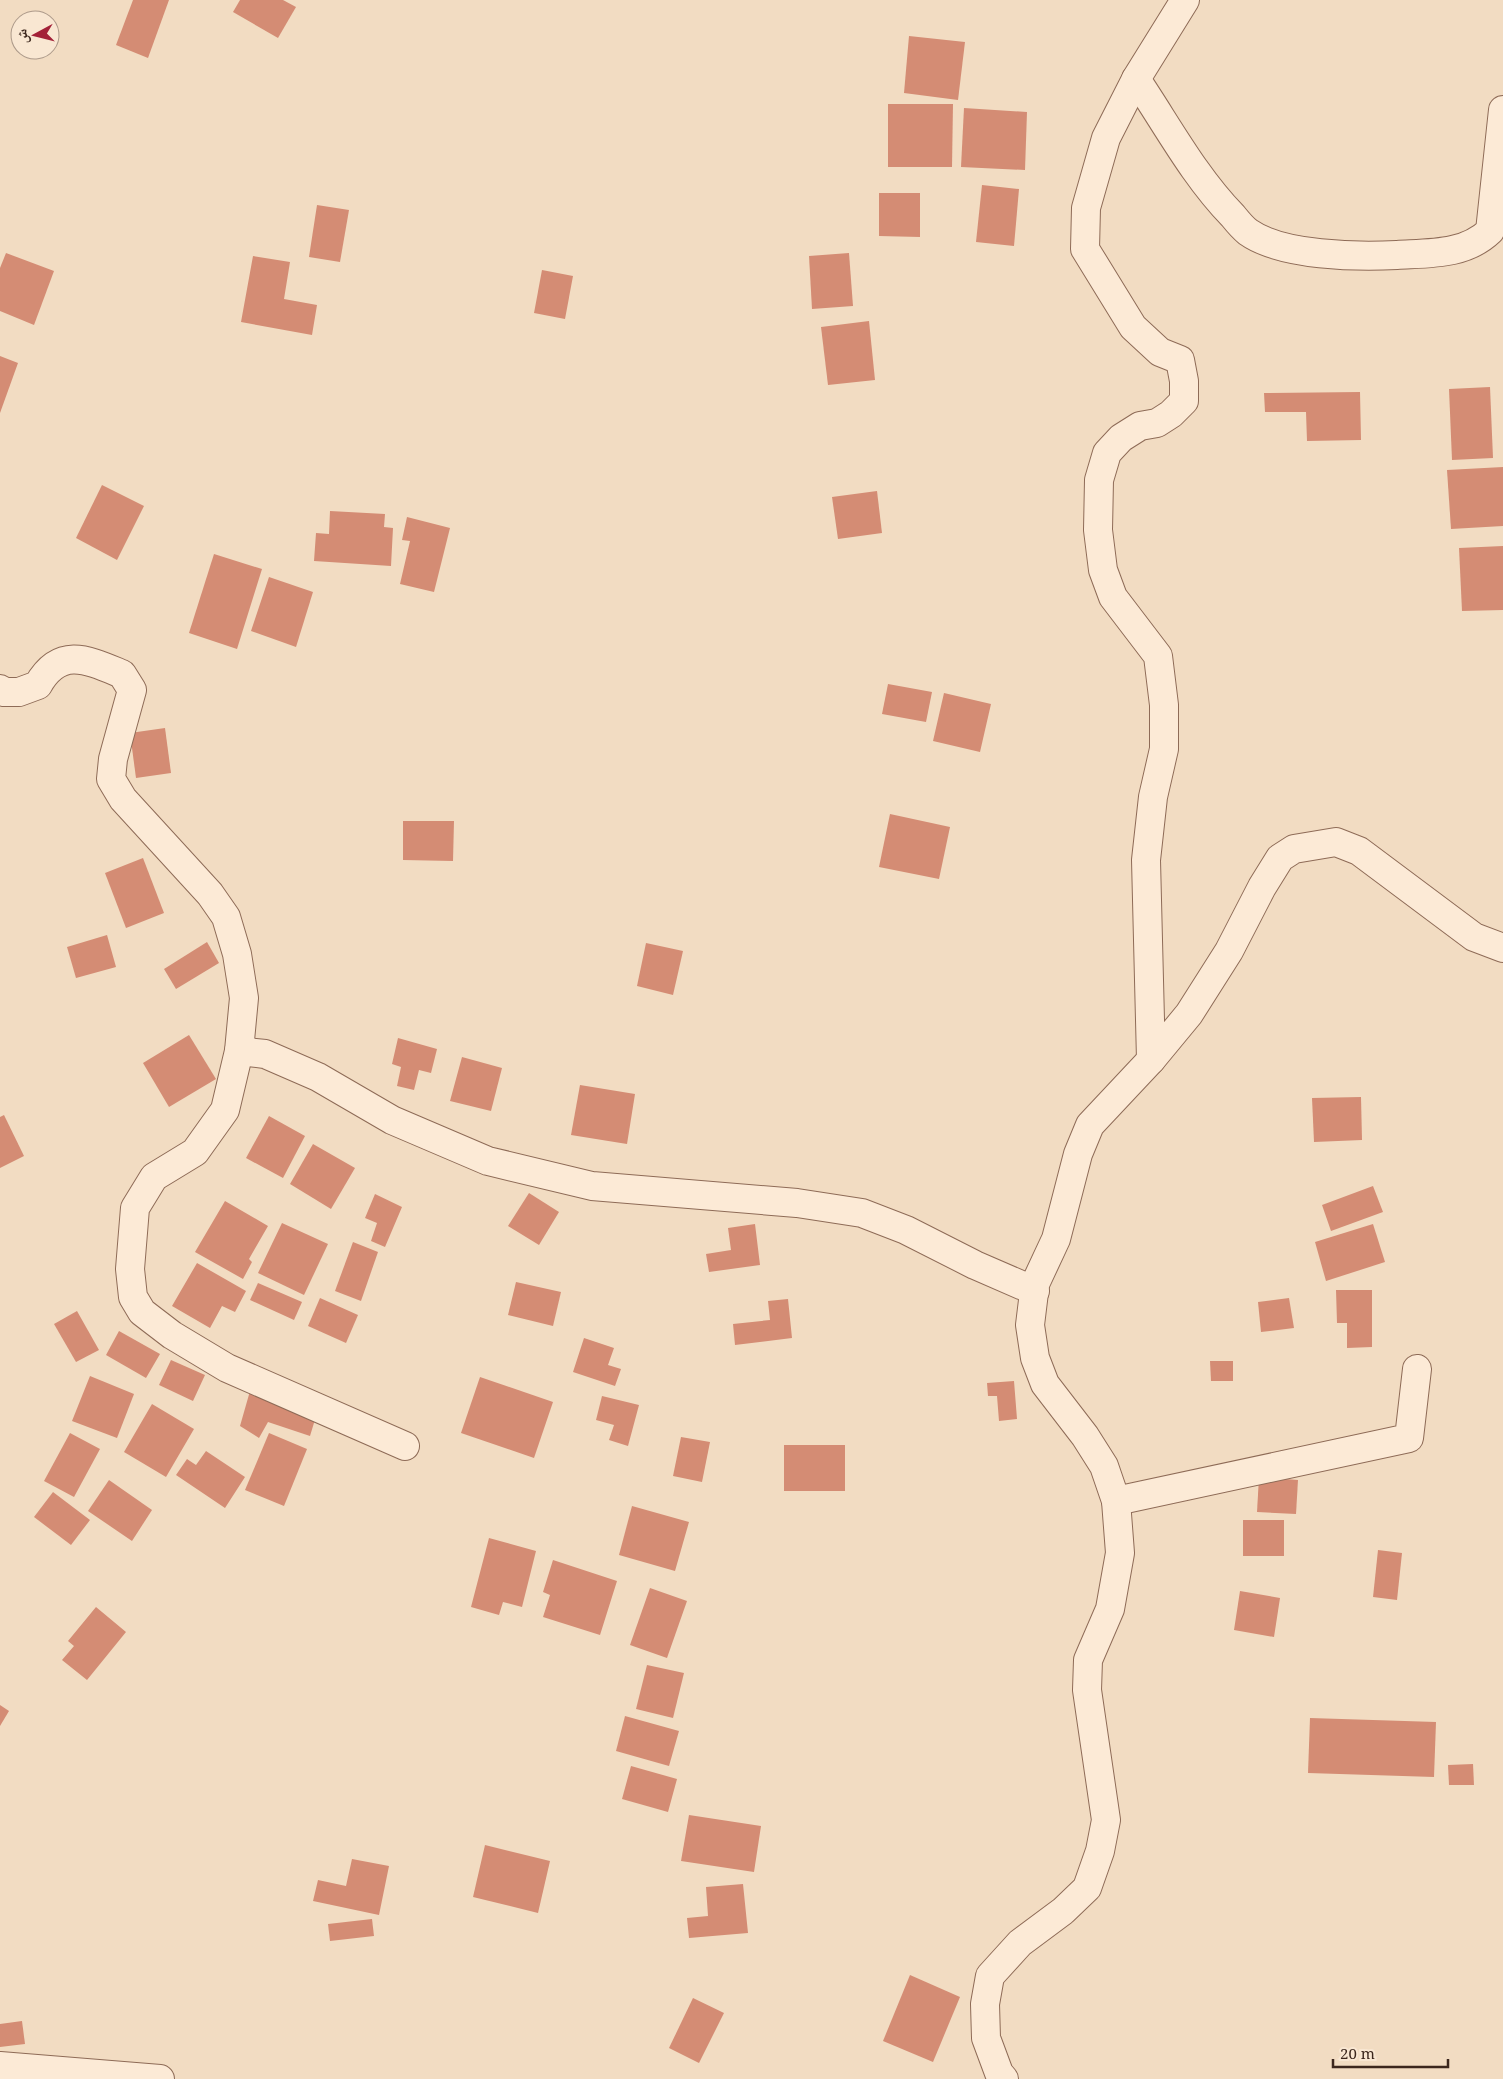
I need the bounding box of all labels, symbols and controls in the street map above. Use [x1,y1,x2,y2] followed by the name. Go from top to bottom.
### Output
[10,10,60,60] north arrow
[11,28,32,45] text: ش
[1333,2036,1448,2068] scale bar
[1340,2043,1375,2063] text: 20 m

